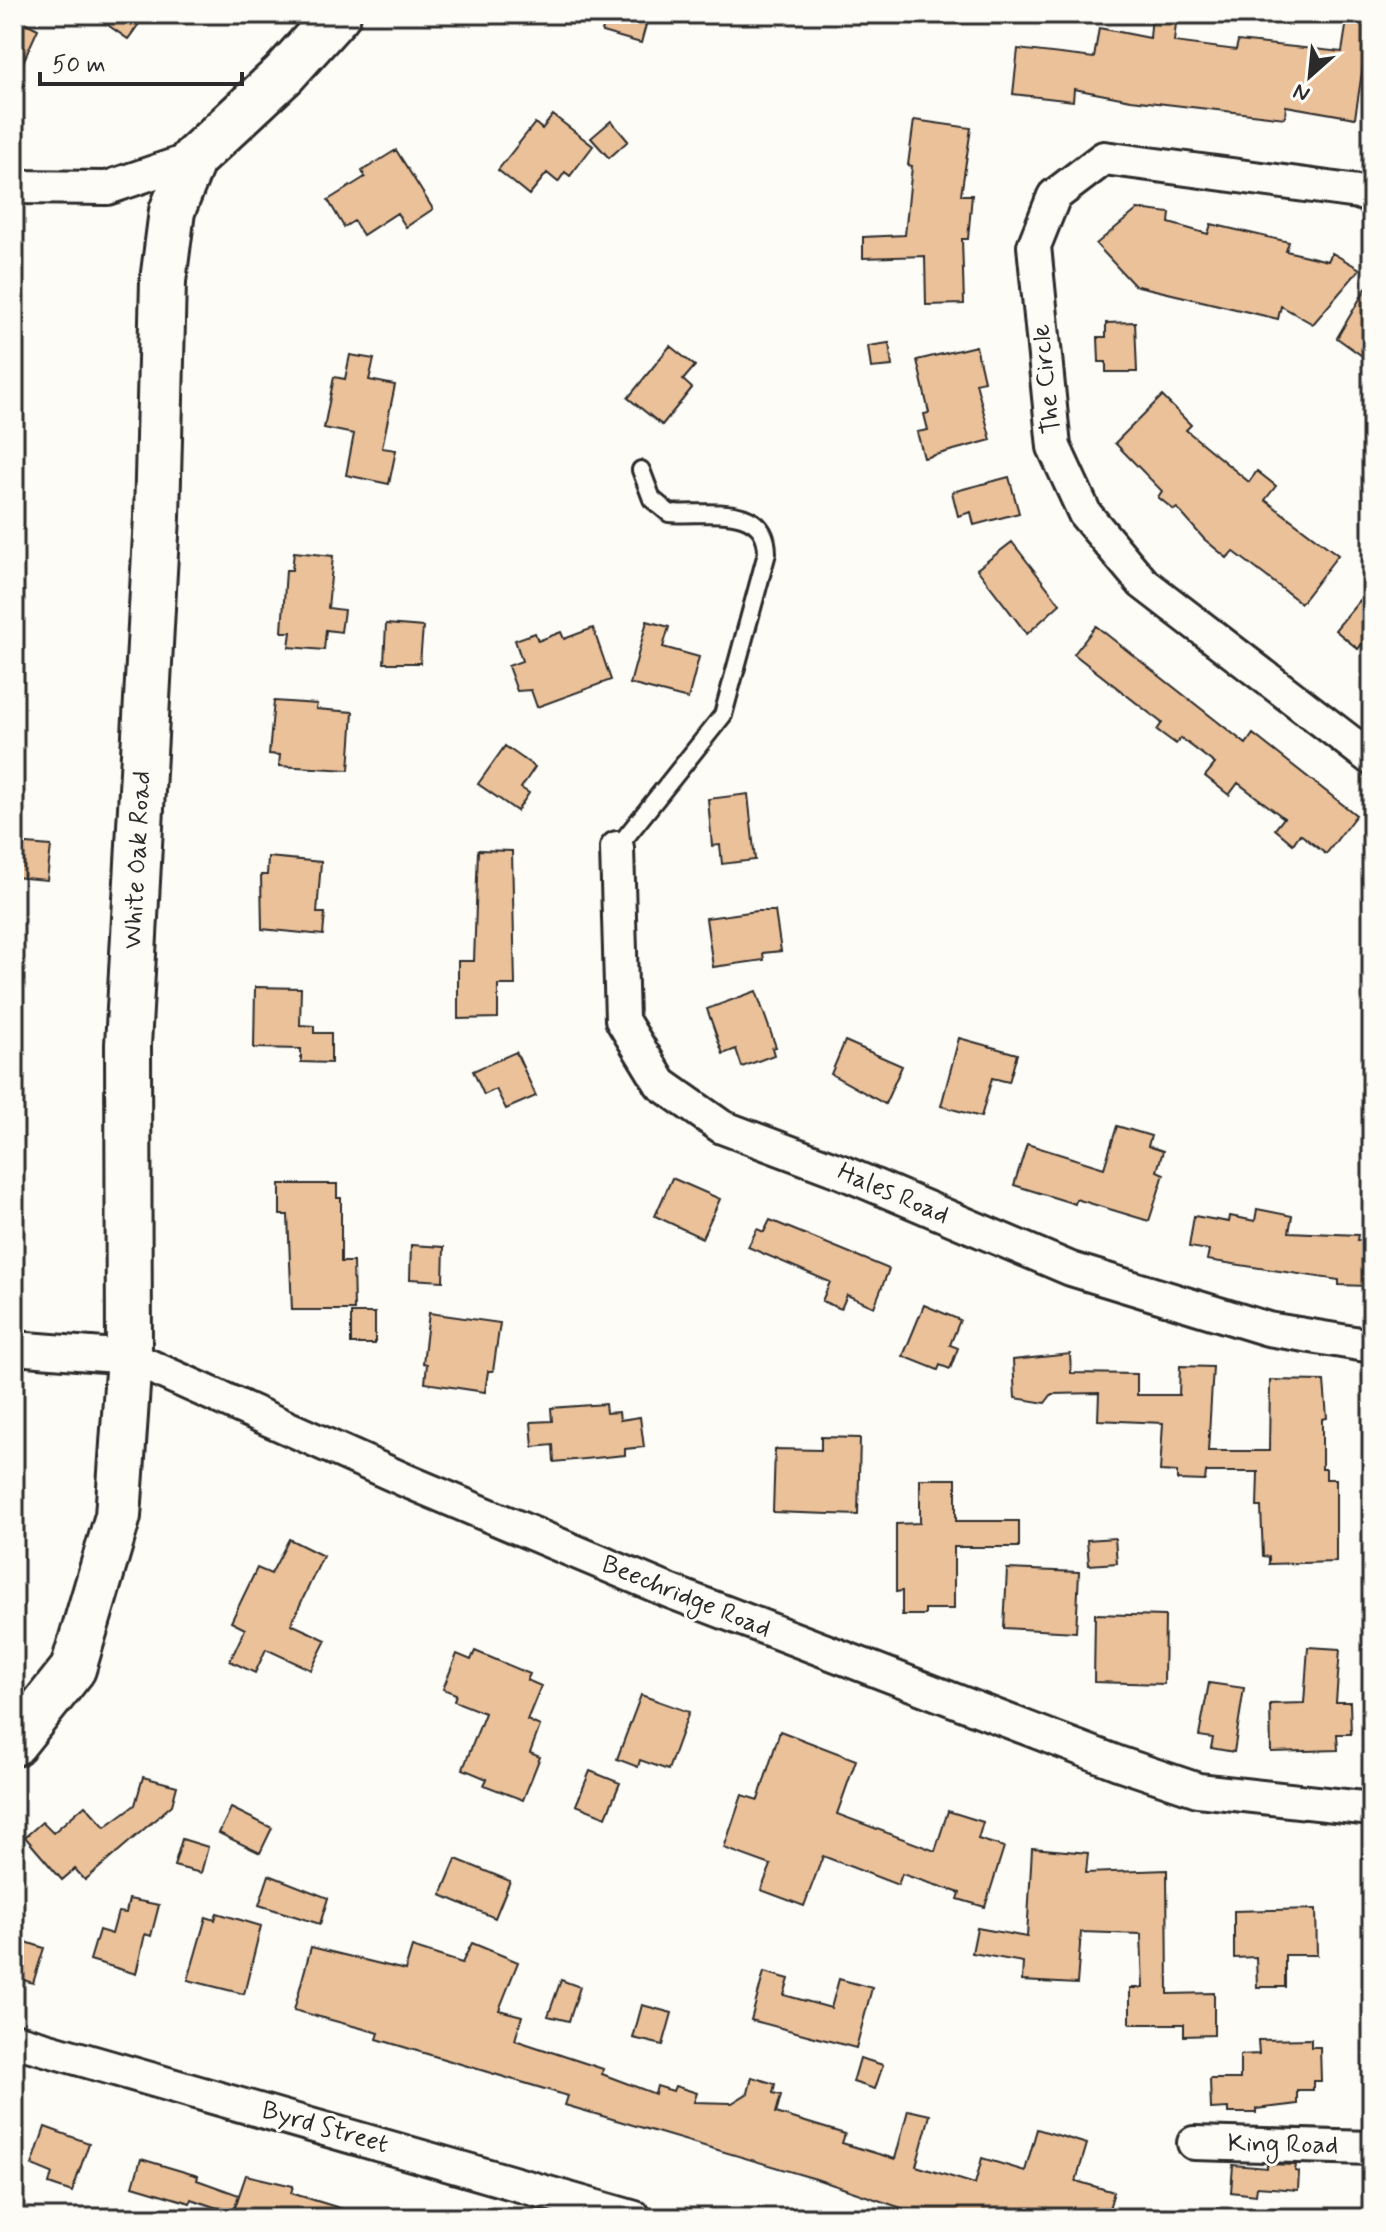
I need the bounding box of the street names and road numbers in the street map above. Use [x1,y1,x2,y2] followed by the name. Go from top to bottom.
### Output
[1024,322,1070,436] street label: The Circle
[116,770,160,950] street label: White Oak Road
[832,1155,954,1233] street label: Hales Road
[596,1548,776,1648] street label: Beechridge Road
[258,2094,392,2162] street label: Byrd Street
[1227,2127,1339,2165] street label: King Road

